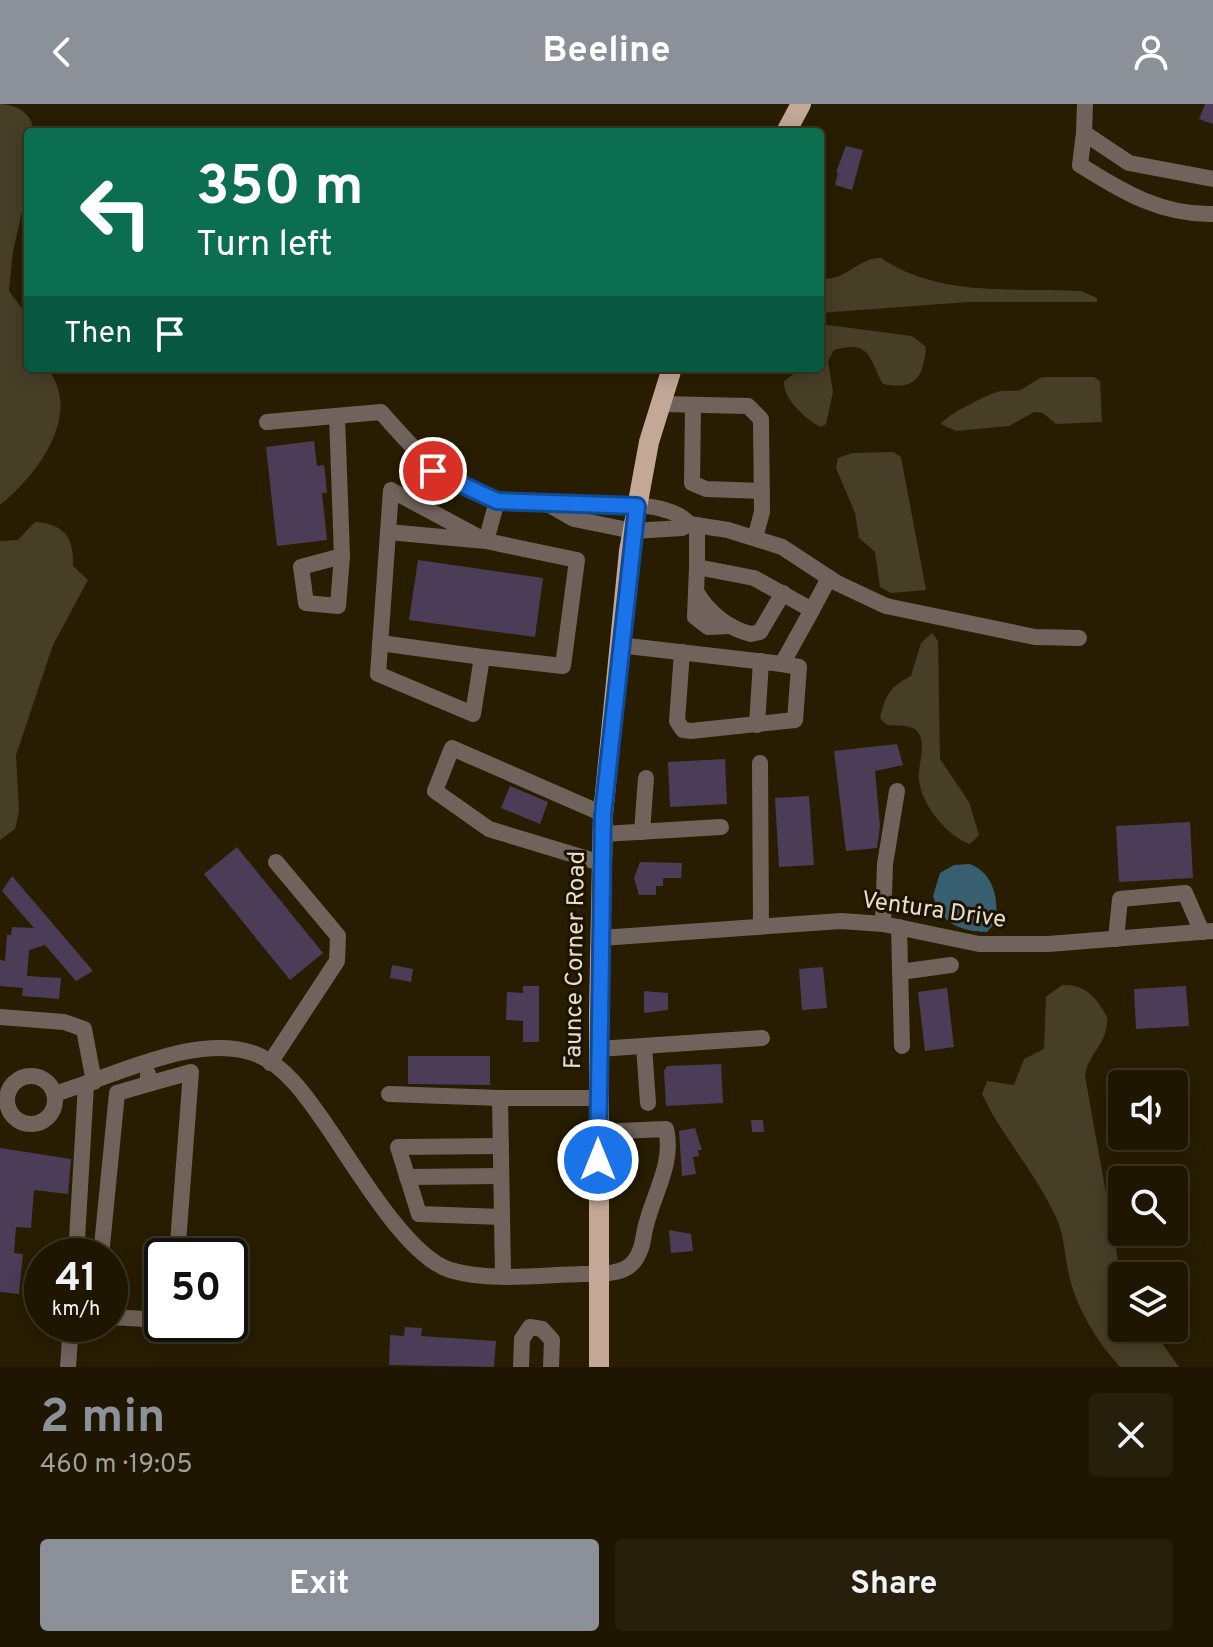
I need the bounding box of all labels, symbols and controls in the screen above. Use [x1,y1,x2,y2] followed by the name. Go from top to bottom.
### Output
[542,29,671,75] text: Beeline
[40,30,84,74] icon: back
[1129,30,1173,74] icon: person
[196,154,364,224] text: 350 m
[64,160,168,264] icon: left
[196,223,333,269] text: Turn left
[148,312,192,356] icon: arrive
[64,316,132,353] text: Then
[399,437,467,505] pin
[411,449,455,493] icon: arrive
[559,851,593,1069] street label: Faunce Corner Road
[859,886,1008,936] street label: Ventura Drive
[1108,1070,1188,1342] map controls
[1108,1070,1188,1150] button: sound
[556,1118,640,1202] position arrow
[1108,1166,1188,1246] button: search
[144,1238,248,1342] speed limit sign: 50
[55,1255,97,1305] text: 41
[1108,1262,1188,1342] button: layers
[52,1297,100,1323] text: km/h
[40,1389,165,1449] text: 2 min
[1089,1393,1173,1477] button: close
[40,1449,193,1482] text: 460 m · 19:05
[40,1539,599,1631] button: Exit
[615,1539,1173,1631] button: Share

